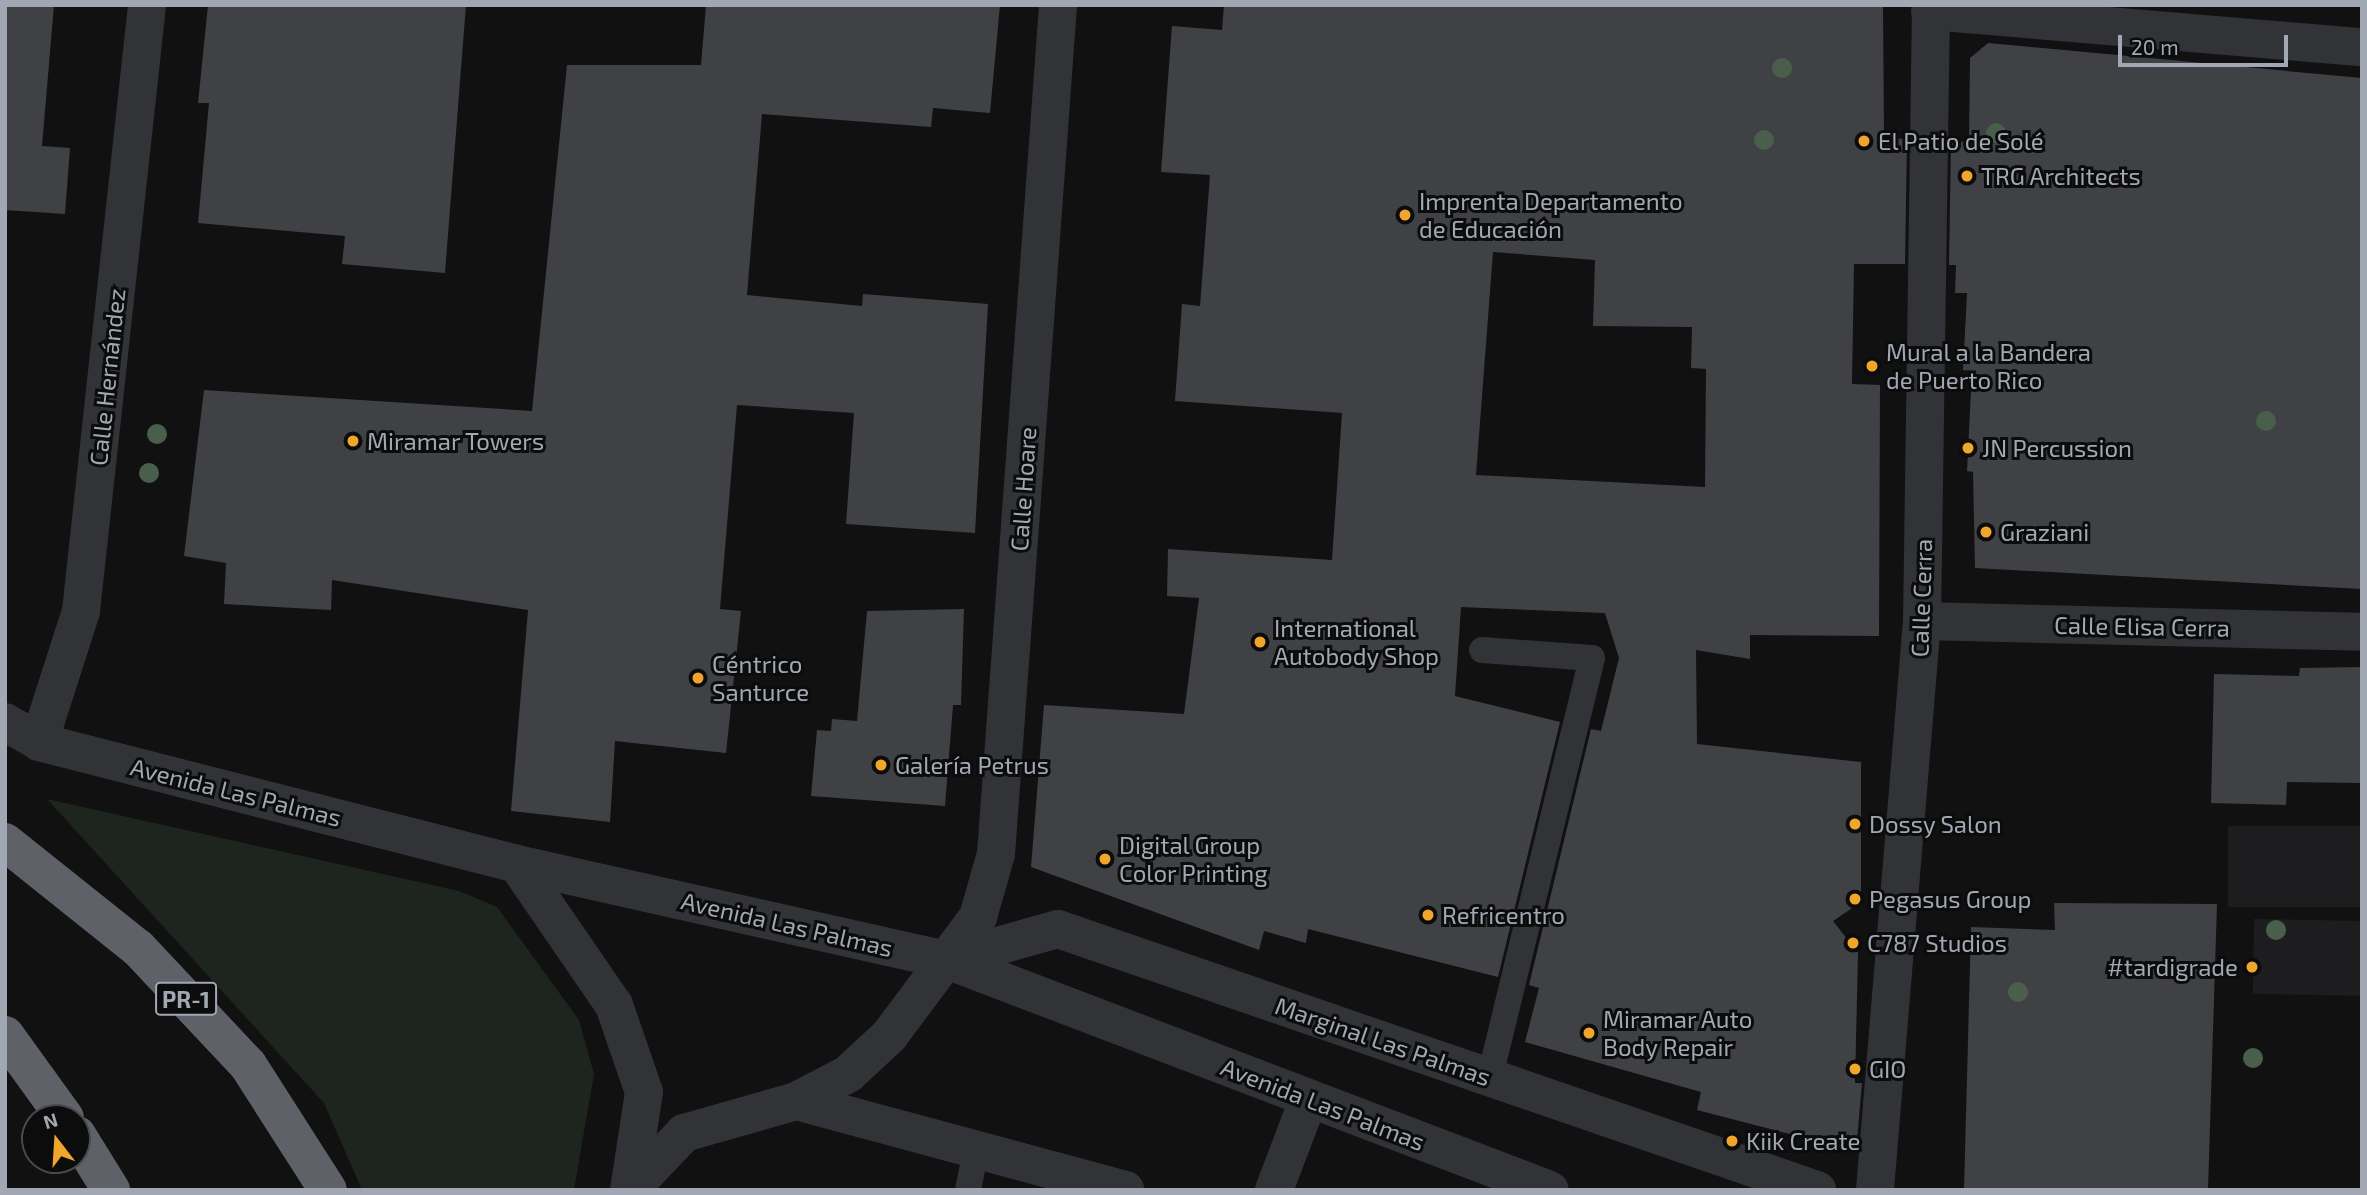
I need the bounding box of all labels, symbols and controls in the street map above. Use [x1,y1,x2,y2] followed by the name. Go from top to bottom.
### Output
[2122,21,2292,65] scale bar
[2131,34,2179,59] text: 20 m
[1878,127,2044,155] place label: El Patio de Solé
[1856,133,1872,149] marker: El Patio de Solé
[1981,162,2141,190] place label: TRG Architects
[1959,168,1975,184] marker: TRG Architects
[1419,187,1683,243] place label: Imprenta Departamento de Educación
[1397,207,1413,223] marker: Imprenta Departamento de Educación
[83,287,131,467] street label: Calle Hernández
[1886,338,2092,394] place label: Mural a la Bandera de Puerto Rico
[1864,358,1880,374] marker: Mural a la Bandera de Puerto Rico
[1004,426,1042,552] street label: Calle Hoare
[367,427,545,455] place label: Miramar Towers
[345,433,361,449] marker: Miramar Towers
[1982,434,2132,462] place label: JN Percussion
[1960,440,1976,456] marker: JN Percussion
[2000,518,2089,546] place label: Graziani
[1978,524,1994,540] marker: Graziani
[1905,538,1937,658] street label: Calle Cerra
[2054,610,2230,642] street label: Calle Elisa Cerra
[1274,614,1439,670] place label: International Autobody Shop
[1252,634,1268,650] marker: International Autobody Shop
[712,650,809,706] place label: Céntrico Santurce
[690,670,706,686] marker: Céntrico Santurce
[895,751,1049,779] place label: Galería Petrus
[128,752,344,832] street label: Avenida Las Palmas
[873,757,889,773] marker: Galería Petrus
[1869,810,2002,838] place label: Dossy Salon
[1847,816,1863,832] marker: Dossy Salon
[1119,831,1268,887] place label: Digital Group Color Printing
[1097,851,1113,867] marker: Digital Group Color Printing
[1869,885,2031,913] place label: Pegasus Group
[679,886,895,962] street label: Avenida Las Palmas
[1847,891,1863,907] marker: Pegasus Group
[1442,901,1565,929] place label: Refricentro
[1420,907,1436,923] marker: Refricentro
[1867,929,2007,957] place label: C787 Studios
[1845,935,1861,951] marker: C787 Studios
[2107,953,2238,981] place label: #tardigrade
[2244,959,2260,975] marker: #tardigrade
[154,980,218,1018] road number: PR-1
[1271,991,1495,1091] street label: Marginal Las Palmas
[1603,1005,1753,1061] place label: Miramar Auto Body Repair
[1581,1025,1597,1041] marker: Miramar Auto Body Repair
[1217,1052,1429,1156] street label: Avenida Las Palmas
[1869,1055,1906,1083] place label: GIO
[1847,1061,1863,1077] marker: GIO
[21,1104,91,1174] north arrow
[40,1107,60,1133] text: N
[1746,1127,1861,1155] place label: Kiik Create
[1724,1133,1740,1149] marker: Kiik Create

